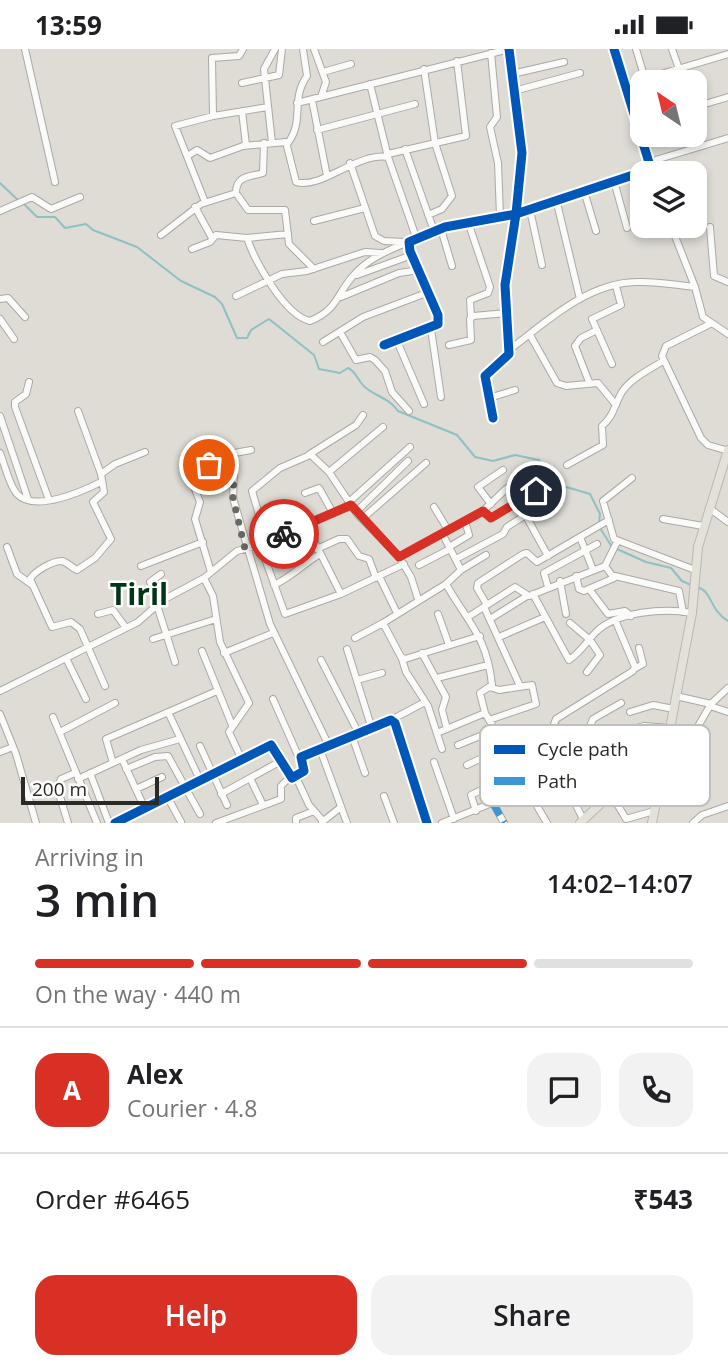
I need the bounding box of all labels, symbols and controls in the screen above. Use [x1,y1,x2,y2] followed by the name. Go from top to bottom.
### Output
[35,7,102,43] text: 13:59
[630,70,707,147] north arrow
[630,70,707,238] map controls
[630,161,707,238] button: layers
[179,435,239,495] pin
[190,446,228,484] icon: bag
[506,461,566,521] pin
[517,472,555,510] icon: home
[249,499,319,569] courier
[265,515,303,553] icon: bike
[110,573,168,614] district label: Tiril
[480,725,710,806] legend
[537,736,629,762] text: Cycle path
[537,768,577,794] text: Path
[21,774,159,806] scale bar
[32,776,87,802] text: 200 m
[35,841,144,873] text: Arriving in
[547,865,693,901] text: 14:02–14:07
[35,868,159,930] text: 3 min
[35,978,241,1010] text: On the way · 440 m
[527,1053,601,1127] button: chat
[619,1053,693,1127] button: phone
[127,1056,183,1092] text: Alex
[63,1072,81,1108] text: A
[127,1092,257,1124] text: Courier · 4.8
[35,1181,190,1217] text: Order #6465
[634,1181,693,1217] text: ₹543
[35,1275,357,1355] button: Help
[371,1275,693,1355] button: Share

